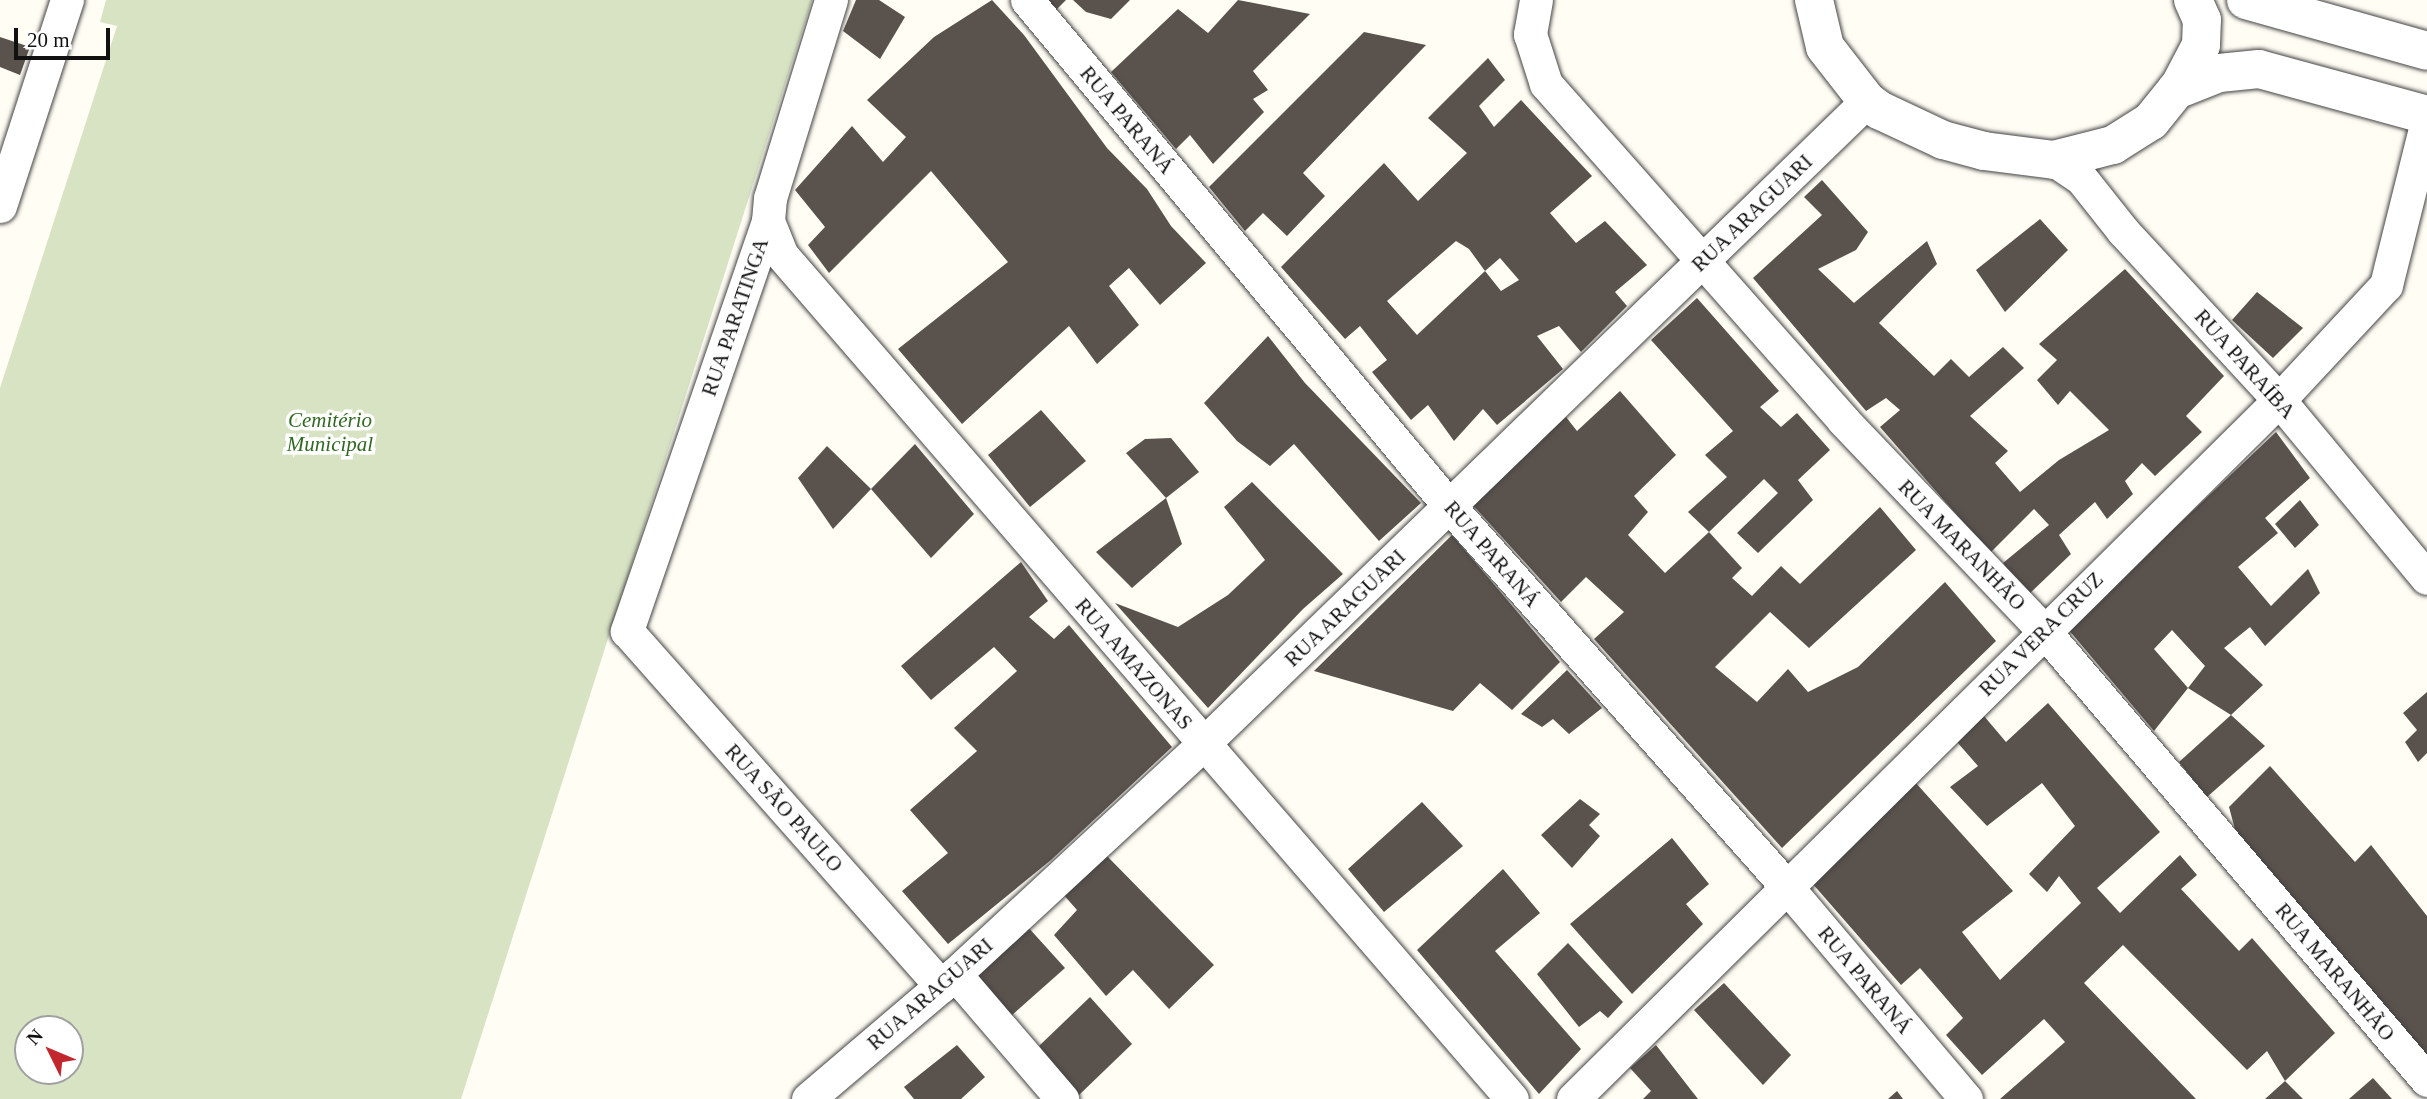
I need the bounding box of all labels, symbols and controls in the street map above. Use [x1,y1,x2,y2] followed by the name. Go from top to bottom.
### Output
[18,14,114,58] scale bar
[27,28,70,52] text: 20 m
[1074,61,1180,179] street label: RUA PARANÁ
[1686,148,1818,278] street label: RUA ARAGUARI
[696,234,774,400] street label: RUA PARATINGA
[2189,304,2301,424] street label: RUA PARAÍBA
[287,407,373,457] park label: Cemitério Municipal
[1893,474,2031,616] street label: RUA MARANHÃO
[1439,495,1545,613] street label: RUA PARANÁ
[1279,543,1411,673] street label: RUA ARAGUARI
[1973,566,2109,702] street label: RUA VERA CRUZ
[1069,592,1199,736] street label: RUA AMAZONAS
[719,738,849,878] street label: RUA SÃO PAULO
[2270,898,2400,1046] street label: RUA MARANHÃO
[1812,921,1918,1039] street label: RUA PARANÁ
[861,932,999,1056] street label: RUA ARAGUARI
[14,1015,84,1085] north arrow
[22,1025,47,1049] text: N

